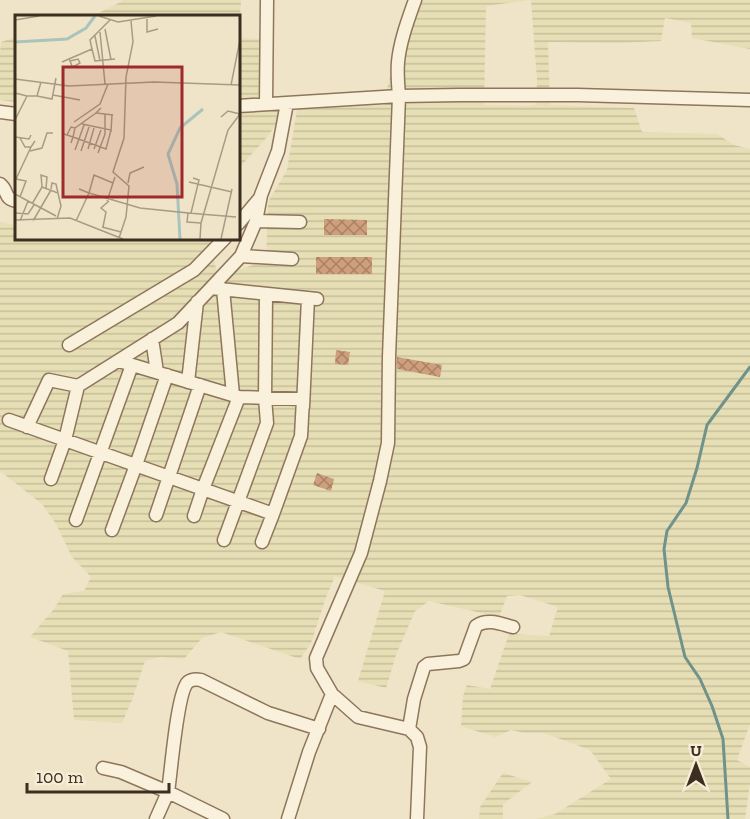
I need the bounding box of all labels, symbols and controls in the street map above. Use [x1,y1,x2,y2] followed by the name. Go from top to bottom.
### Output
[15,15,240,240] inset map
[666,735,726,795] north arrow
[690,741,702,760] text: U
[27,756,170,794] scale bar
[36,766,84,788] text: 100 m

